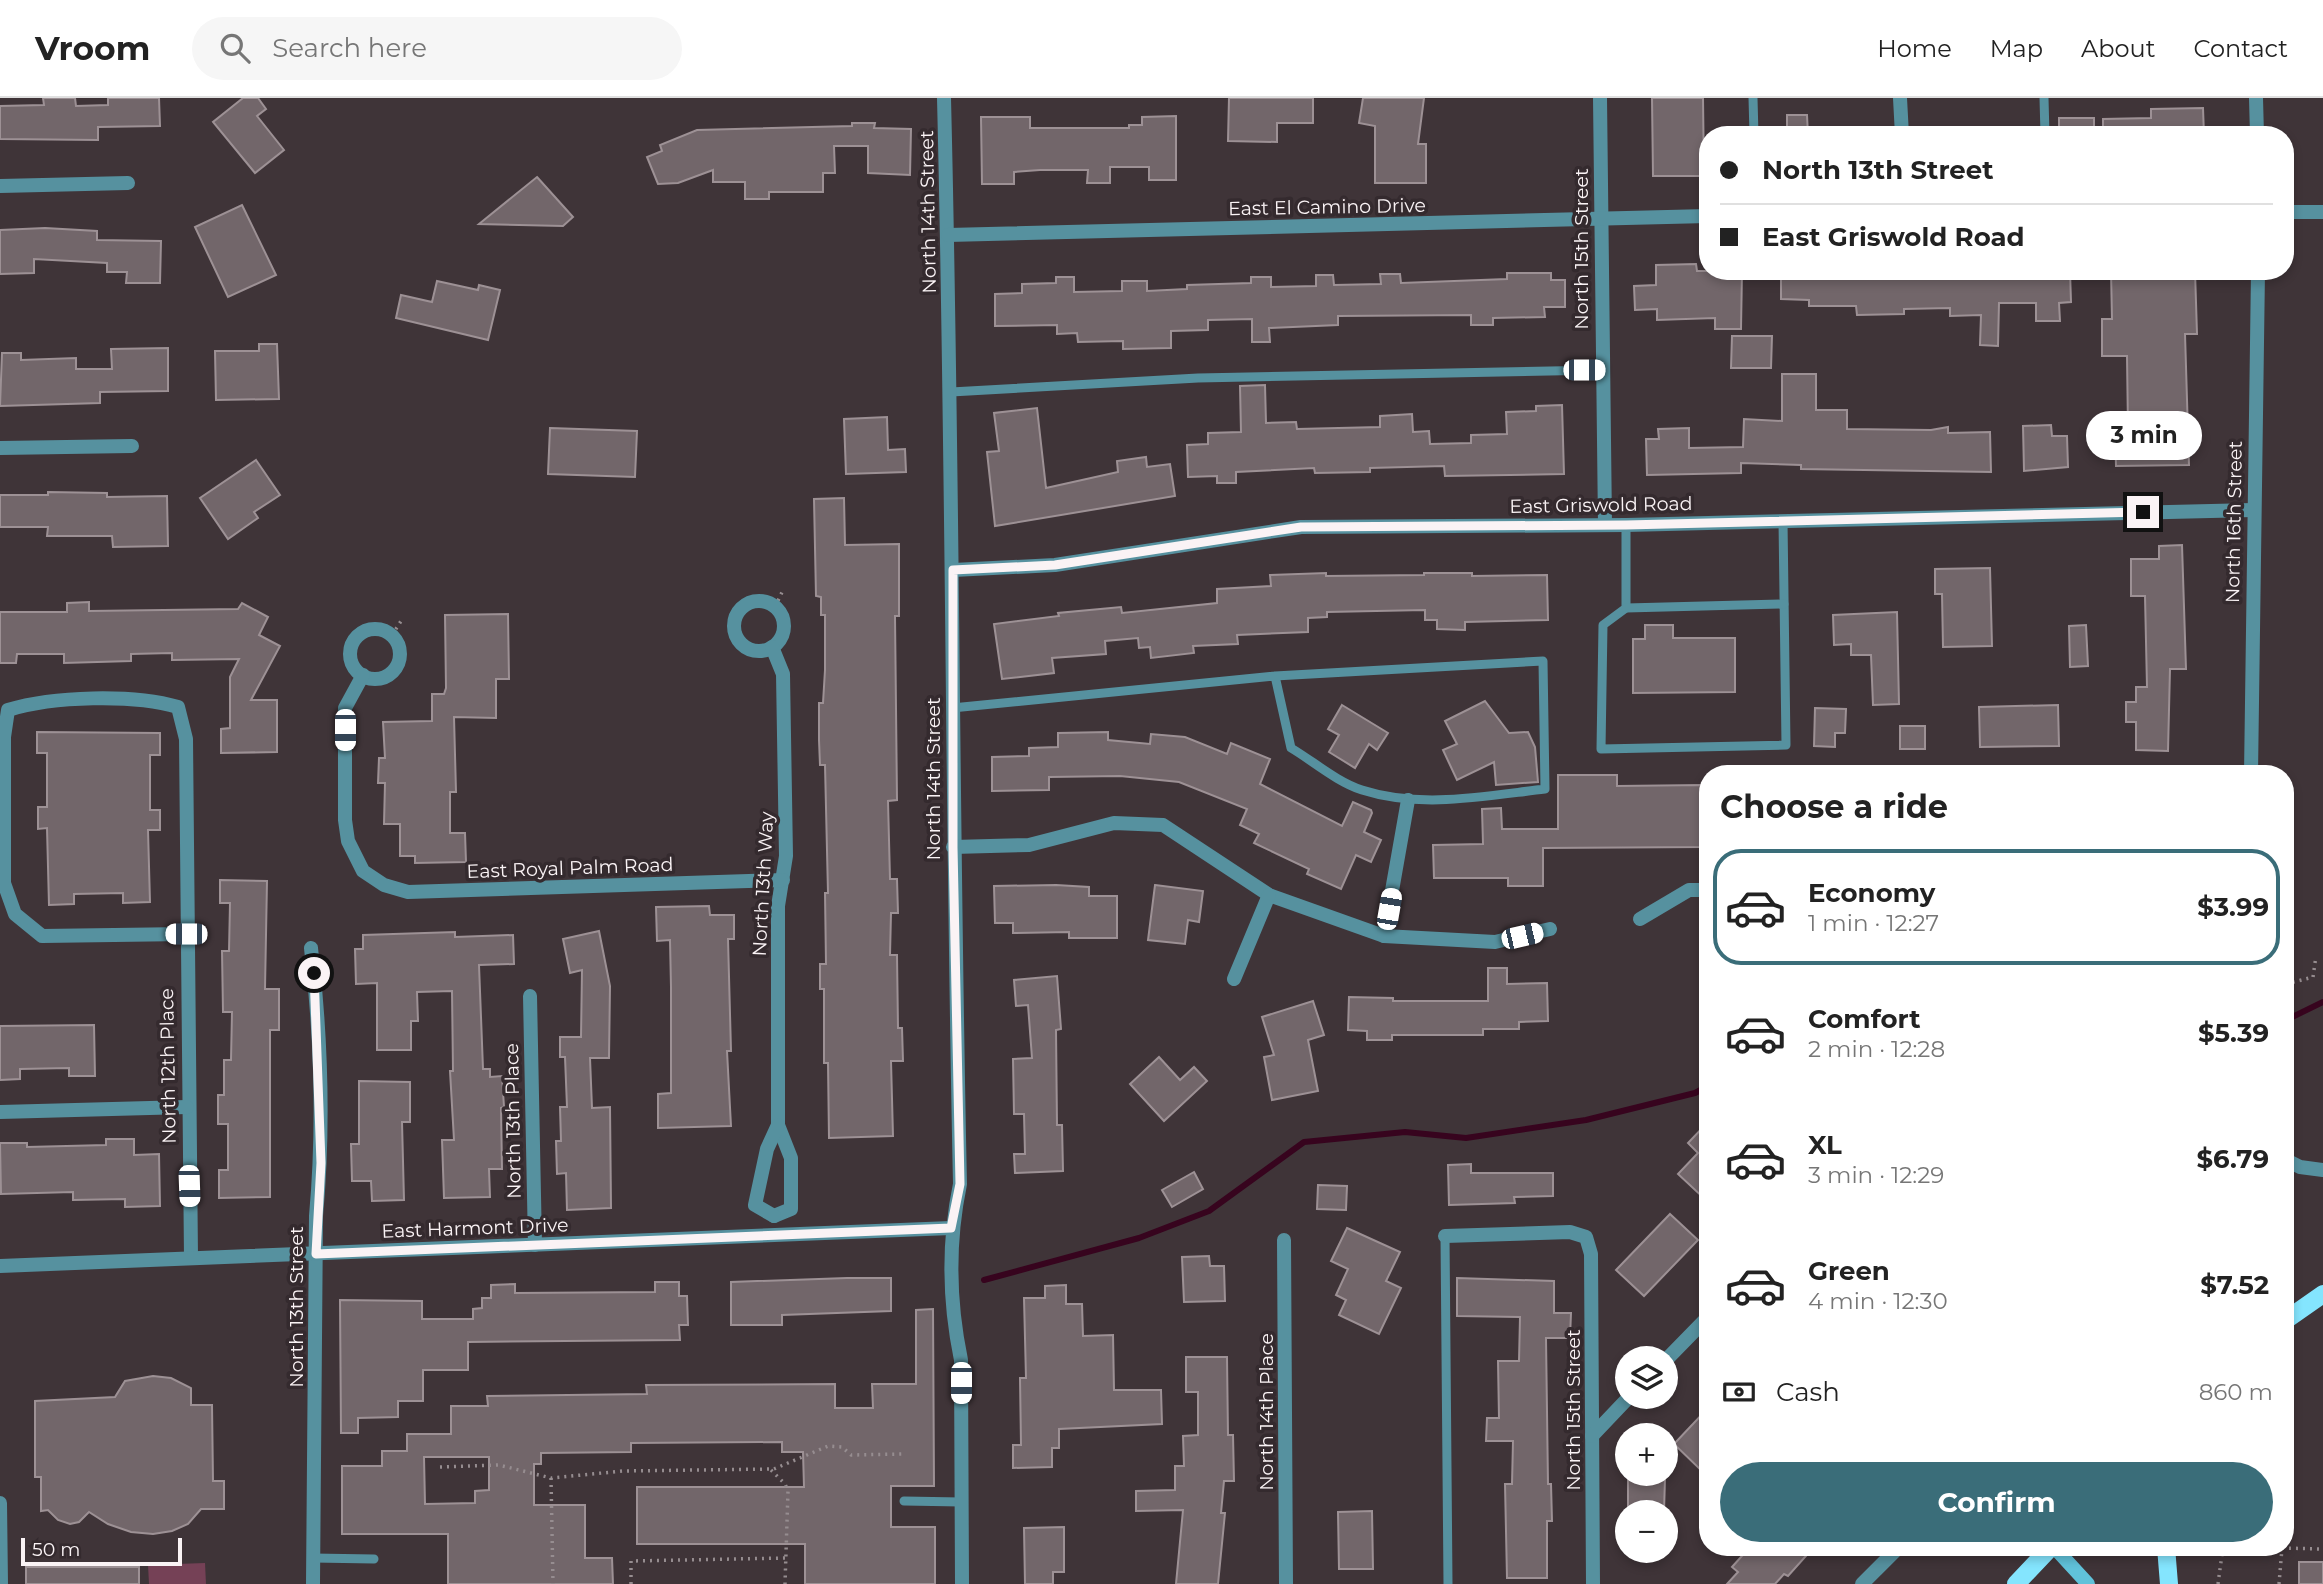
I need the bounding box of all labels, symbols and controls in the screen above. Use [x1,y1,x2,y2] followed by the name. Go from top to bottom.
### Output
[192,17,682,80] search box
[35,28,150,68] text: Vroom
[216,29,254,67] icon: search
[272,32,427,64] text: Search here
[1877,34,1952,63] text: Home
[1990,34,2043,63] text: Map
[2081,34,2155,63] text: About
[2193,34,2288,63] text: Contact
[915,130,941,294] street label: North 14th Street
[1762,154,1994,186] text: North 13th Street
[1570,168,1593,330] street label: North 15th Street
[1228,194,1426,220] street label: East El Camino Drive
[1762,221,2025,253] text: East Griswold Road
[1564,360,1606,381] car
[2085,410,2201,460] callout: 3 min
[2110,421,2178,449] text: 3 min
[2221,440,2247,603] street label: North 16th Street
[1509,492,1693,518] street label: East Griswold Road
[2127,496,2159,528] route end
[922,697,945,861] street label: North 14th Street
[335,709,356,751] car
[1720,787,1948,826] text: Choose a ride
[748,810,778,957] street label: North 13th Way
[466,853,674,883] street label: East Royal Palm Road
[1724,876,1787,939] icon: car
[1808,877,1935,909] text: Economy
[1376,886,1403,932] car
[2197,891,2269,923] text: $3.99
[1808,909,1939,937] text: 1 min · 12:27
[1500,921,1545,951] car
[166,924,208,945] car
[298,957,330,989] route start
[155,988,181,1144] street label: North 12th Place
[1724,1002,1787,1065] icon: car
[1808,1003,1920,1035] text: Comfort
[2198,1017,2269,1049] text: $5.39
[1808,1035,1945,1063] text: 2 min · 12:28
[500,1043,526,1199] street label: North 13th Place
[1724,1128,1787,1191] icon: car
[1808,1129,1842,1161] text: XL
[2197,1143,2269,1175] text: $6.79
[1808,1161,1944,1189] text: 3 min · 12:29
[178,1165,201,1207] car
[381,1213,569,1243] street label: East Harmont Drive
[285,1226,308,1388] street label: North 13th Street
[1724,1254,1787,1317] icon: car
[1808,1255,1890,1287] text: Green
[2200,1269,2269,1301] text: $7.52
[1808,1287,1948,1315] text: 4 min · 12:30
[1562,1329,1585,1491] street label: North 15th Street
[1255,1333,1278,1491] street label: North 14th Place
[1615,1346,1678,1563] map controls
[1615,1346,1678,1409] button: layers
[951,1362,972,1404] car
[1720,1373,1758,1411] icon: cash
[1776,1376,1840,1408] text: Cash
[2199,1378,2273,1406] text: 860 m
[1615,1423,1678,1486] button: +
[1720,1462,2273,1542] button: Confirm
[1615,1500,1678,1563] button: −
[21,1535,182,1567] scale bar
[32,1538,80,1561] text: 50 m

